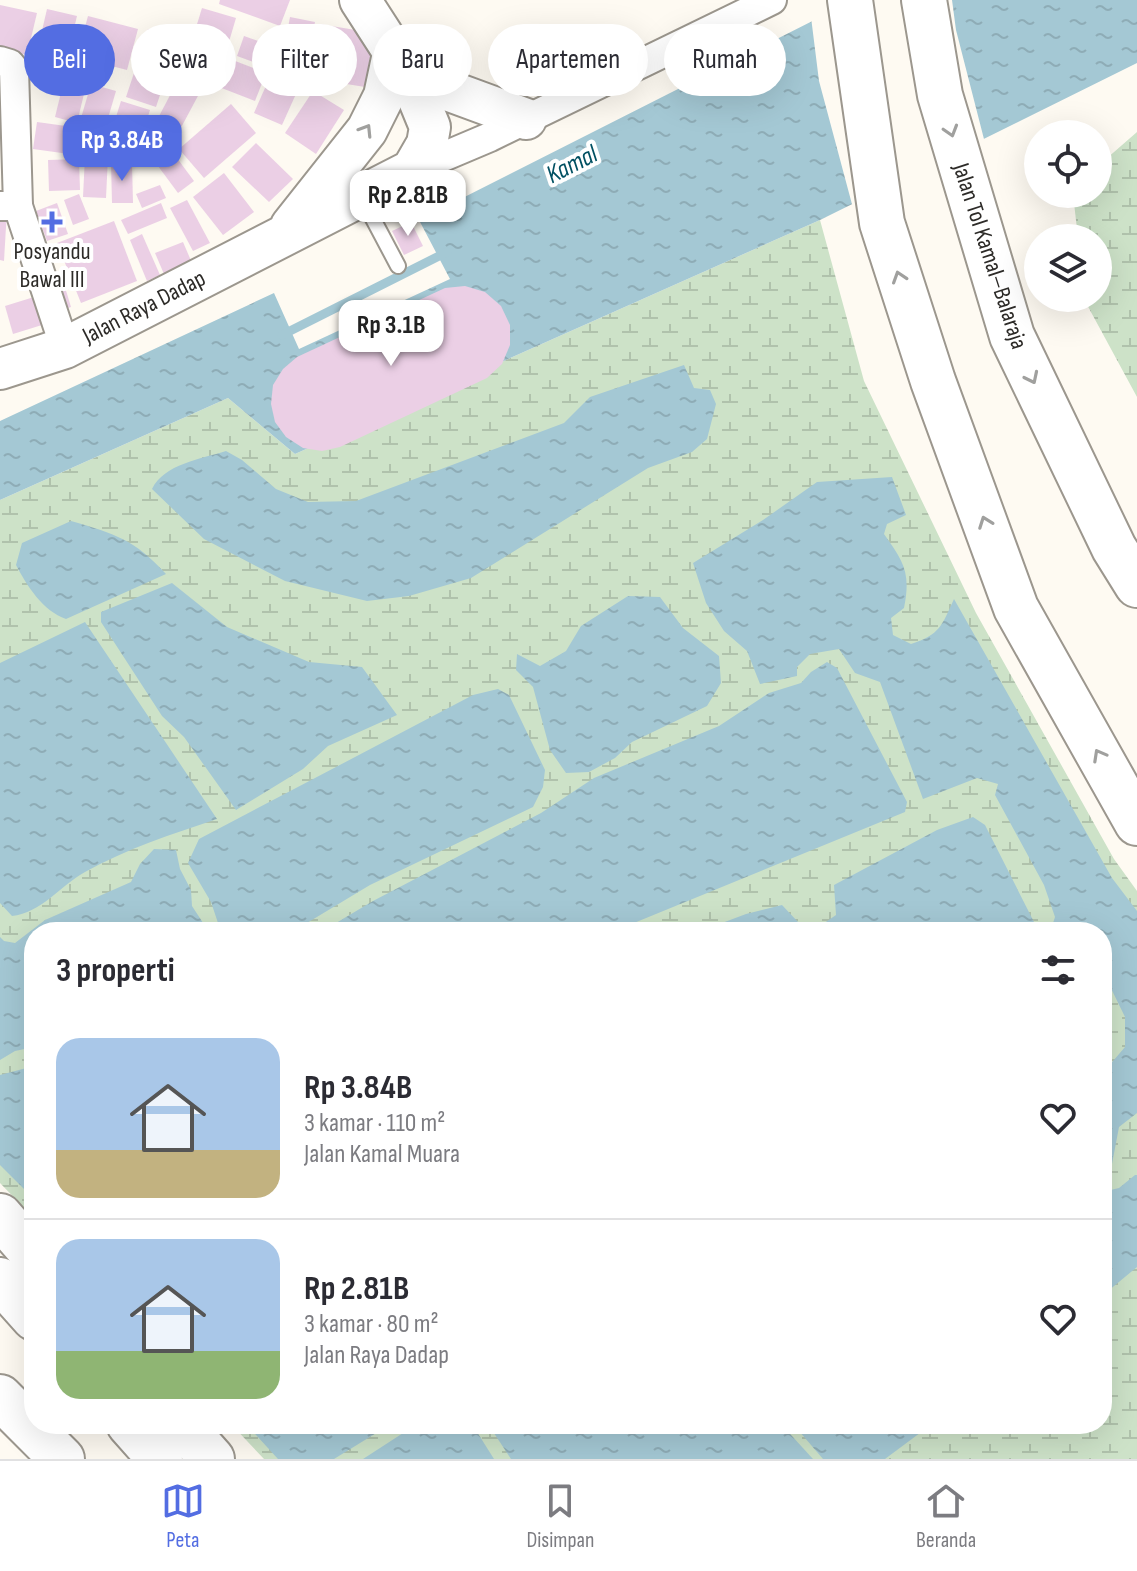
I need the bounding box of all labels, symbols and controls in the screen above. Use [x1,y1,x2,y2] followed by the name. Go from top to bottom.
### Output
[24,24,115,96] chip: Beli
[131,24,236,96] chip: Sewa
[252,24,357,96] chip: Filter
[373,24,472,96] chip: Baru
[488,24,648,96] chip: Apartemen
[664,24,786,96] chip: Rumah
[39,115,205,183] pin: Rp 3.84B
[1024,120,1112,312] map controls
[1024,120,1112,208] button: locate
[356,124,371,138] one-way arrow
[942,124,958,138] one-way arrow
[81,125,163,156] text: Rp 3.84B
[541,139,604,191] water label: Kamal
[946,158,1034,353] street label: Jalan Tol Kamal–Balaraja
[325,170,491,238] pin: Rp 2.81B
[368,180,448,211] text: Rp 2.81B
[41,211,63,233] marker: Posyandu Bawal III
[1024,224,1112,312] button: layers
[13,237,91,294] place label: Posyandu Bawal III
[77,264,210,351] street label: Jalan Raya Dadap
[893,270,909,284] one-way arrow
[317,300,465,368] pin: Rp 3.1B
[357,310,425,341] text: Rp 3.1B
[1022,369,1038,384] one-way arrow
[978,516,995,530] one-way arrow
[1093,749,1109,764] one-way arrow
[1036,948,1080,992] icon: filters
[56,950,175,991] text: 3 properti
[304,1067,412,1108] text: Rp 3.84B
[120,1070,216,1166] icon: home
[1036,1096,1080,1140] icon: heart
[304,1108,445,1139] text: 3 kamar · 110 m²
[304,1139,460,1170] text: Jalan Kamal Muara
[304,1268,409,1309] text: Rp 2.81B
[120,1271,216,1367] icon: home
[1036,1297,1080,1341] icon: heart
[304,1309,438,1340] text: 3 kamar · 80 m²
[304,1340,449,1371] text: Jalan Raya Dadap
[161,1479,205,1554] tab: Peta
[526,1479,594,1554] tab: Disimpan
[916,1479,976,1554] tab: Beranda

